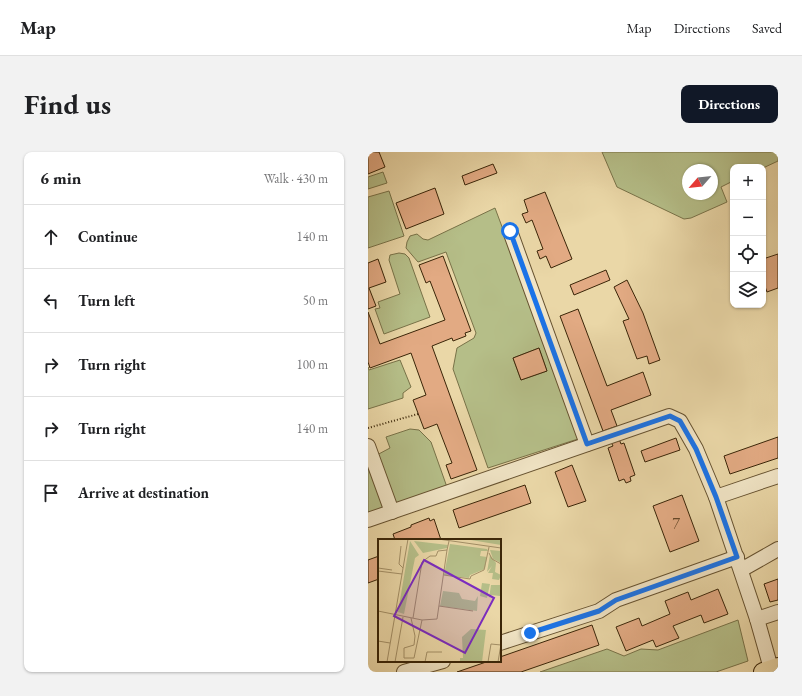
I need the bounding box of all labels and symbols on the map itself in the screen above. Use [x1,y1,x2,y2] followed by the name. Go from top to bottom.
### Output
[682,164,718,200] north arrow
[501,222,519,240] route start
[672,513,680,534] house number: 7
[378,539,501,662] inset map
[521,624,539,642] route end

